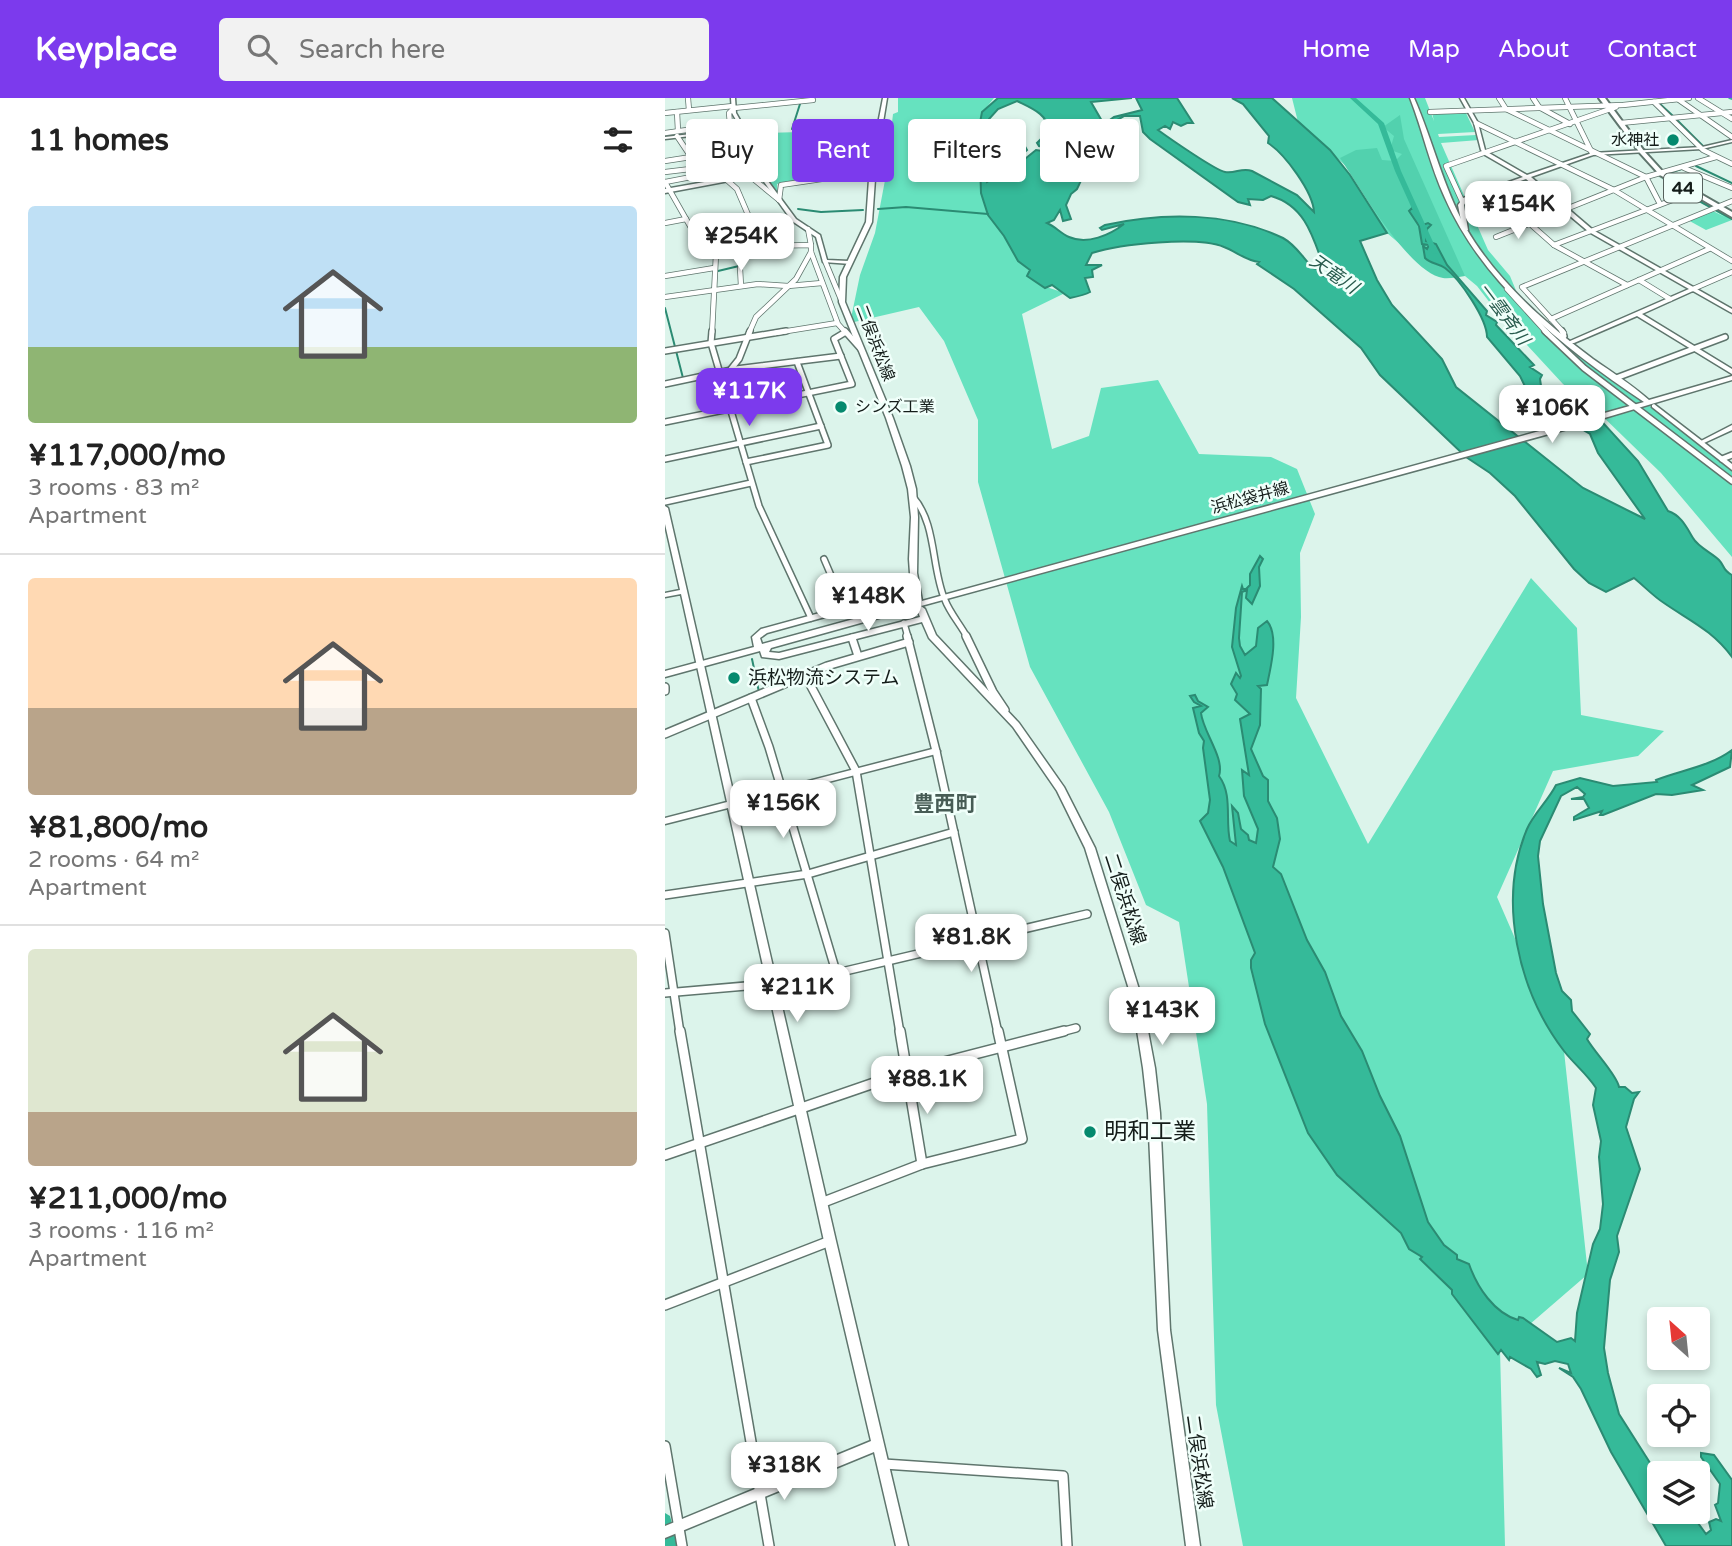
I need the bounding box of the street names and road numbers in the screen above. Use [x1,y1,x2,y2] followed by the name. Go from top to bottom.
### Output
[1664,174,1702,202] road number: 44
[851,302,899,384] street label: 二俣浜松線
[1209,478,1291,518] street label: 浜松袋井線
[1100,850,1150,948] street label: 二俣浜松線
[1181,1413,1217,1511] street label: 二俣浜松線

